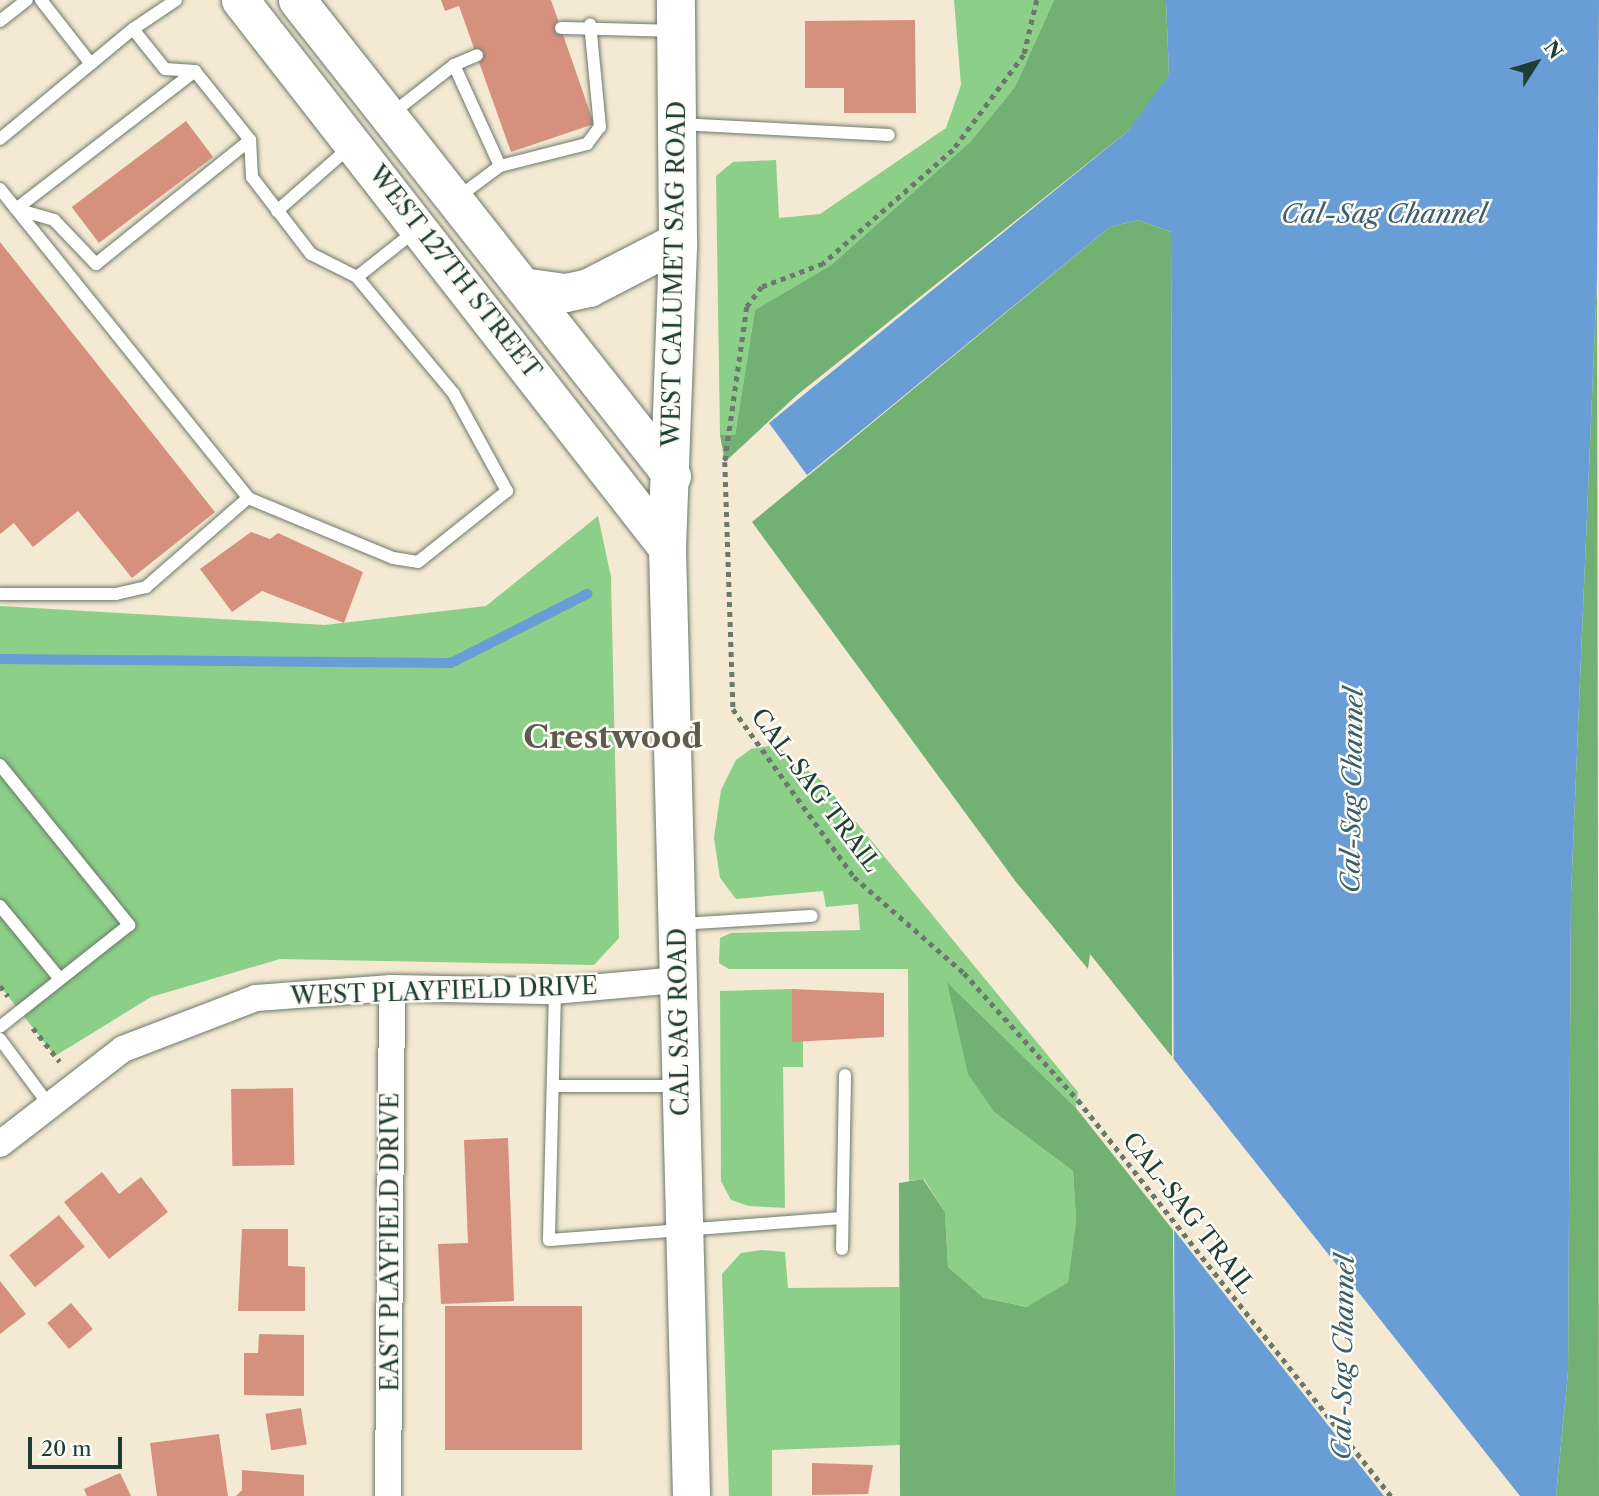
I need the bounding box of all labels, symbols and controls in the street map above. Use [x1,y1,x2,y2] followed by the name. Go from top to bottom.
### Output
[1501,28,1571,98] north arrow
[1539,37,1567,64] text: N
[657,100,691,448] street label: WEST CALUMET SAG ROAD
[363,159,547,385] street label: WEST 127TH STREET
[1281,199,1487,231] water label: Cal-Sag Channel
[1336,687,1370,893] water label: Cal-Sag Channel
[745,702,887,878] street label: CAL-SAG TRAIL
[523,718,703,756] district label: Crestwood
[663,927,695,1117] street label: CAL SAG ROAD
[289,971,599,1011] street label: WEST PLAYFIELD DRIVE
[376,1092,404,1392] street label: EAST PLAYFIELD DRIVE
[1117,1126,1261,1300] street label: CAL-SAG TRAIL
[1327,1254,1361,1460] water label: Cal-Sag Channel
[32,1422,126,1466] scale bar
[41,1436,92,1461] text: 20 m

